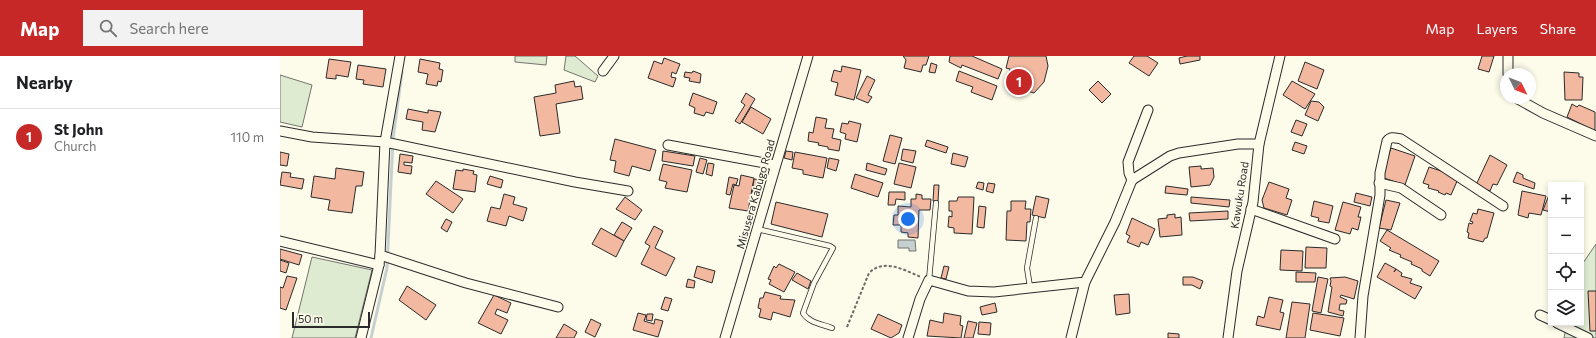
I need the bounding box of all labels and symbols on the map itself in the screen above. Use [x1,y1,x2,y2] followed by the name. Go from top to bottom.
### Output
[1006,67,1032,97] pin: 1
[1500,68,1536,104] north arrow
[733,138,777,250] street label: Misusera Kabugo Road
[1227,160,1251,230] street label: Kawuku Road
[898,209,918,229] your location
[292,310,370,329] scale bar

